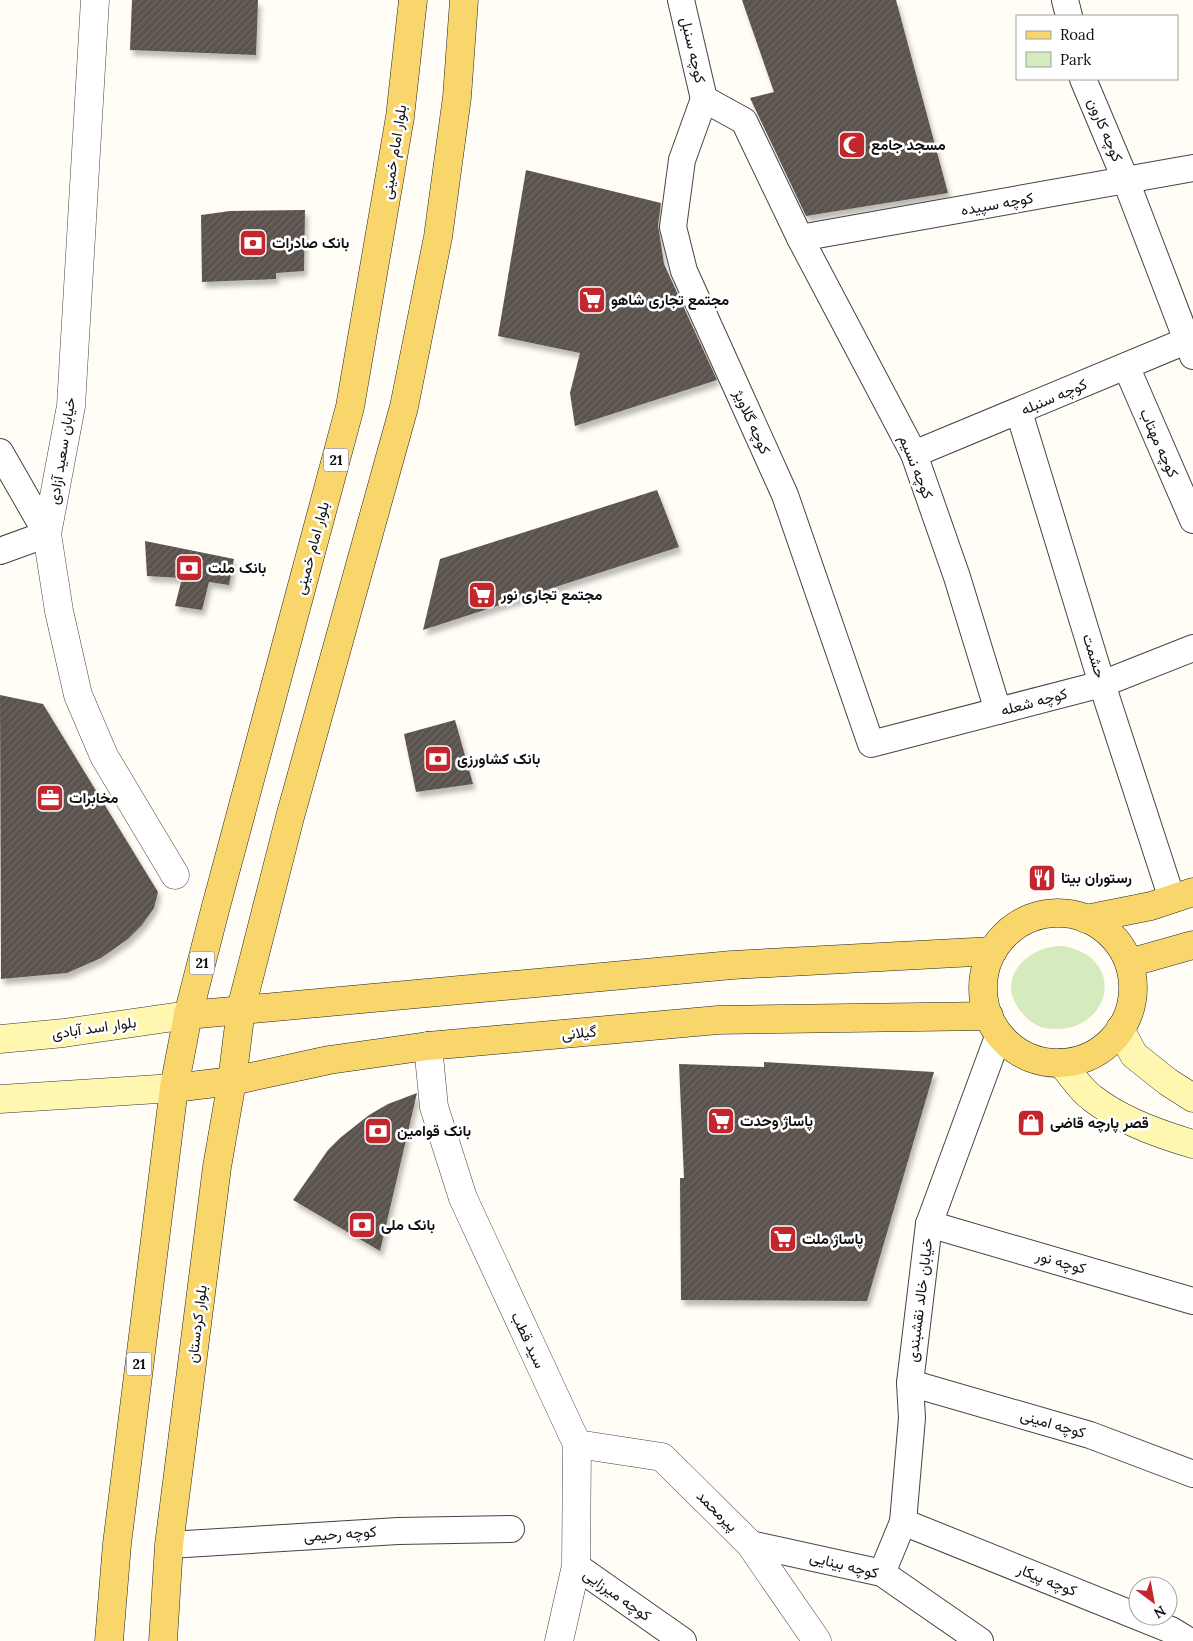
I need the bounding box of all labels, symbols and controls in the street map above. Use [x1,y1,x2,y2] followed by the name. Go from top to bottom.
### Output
[676,15,710,85] street label: کوچه سنبل
[1016,15,1178,80] legend
[1060,25,1095,44] text: Road
[1060,50,1091,69] text: Park
[1083,95,1128,165] street label: کوچه کارون
[377,103,411,201] street label: بلوار امام خمینی
[837,130,867,160] mosque icon: مسجد جامع
[871,135,946,155] place label: مسجد جامع
[959,188,1035,220] street label: کوچه سپیده
[238,228,268,258] bank icon: بانک صادرات
[272,233,349,252] place label: بانک صادرات
[577,285,607,315] supermarket icon: مجتمع تجاری شاهو
[611,290,729,310] place label: مجتمع تجاری شاهو
[1018,374,1090,420] street label: کوچه سنبله
[729,386,775,458] street label: کوچه گلاویژ
[44,396,80,506] street label: خیابان سعید آزادی
[1135,405,1183,481] street label: کوچه مهتاب
[894,432,938,502] street label: کوچه نسیم
[324,448,348,472] road number: 21
[290,499,334,597] street label: بلوار امام خمینی
[174,553,204,583] bank icon: بانک ملت
[208,558,266,577] place label: بانک ملت
[467,580,497,610] supermarket icon: مجتمع تجاری نور
[500,585,602,605] place label: مجتمع تجاری نور
[1079,631,1110,680] street label: حشمت
[999,683,1070,720] street label: کوچه شعله
[423,744,453,774] bank icon: بانک کشاورزی
[457,749,540,768] place label: بانک کشاورزی
[35,783,65,813] office icon: مخابرات
[69,788,118,807] place label: مخابرات
[1027,863,1057,893] restaurant icon: رستوران بیتا
[1061,868,1132,887] place label: رستوران بیتا
[190,951,214,974] road number: 21
[50,1012,138,1044] street label: بلوار اسد آبادی
[561,1021,598,1044] street label: گیلانی
[706,1106,736,1136] supermarket icon: پاساژ وحدت
[1016,1108,1046,1138] shop icon: قصر پارچه قاضی
[740,1111,813,1131] place label: پاساژ وحدت
[1050,1113,1149,1133] place label: قصر پارچه قاضی
[363,1116,393,1146] bank icon: بانک قوامین
[397,1121,471,1140] place label: بانک قوامین
[347,1210,377,1240] bank icon: بانک ملی
[381,1215,435,1234] place label: بانک ملی
[768,1224,798,1254] supermarket icon: پاساژ ملت
[802,1229,864,1249] place label: پاساژ ملت
[902,1237,938,1363] street label: خیابان خالد نقشبندی
[1033,1245,1089,1279] street label: کوچه نور
[182,1284,211,1364] street label: بلوار کردستان
[507,1309,550,1371] street label: سید قطب
[126,1352,152,1376] road number: 21
[1018,1405,1088,1443] street label: کوچه امینی
[692,1486,742,1536] street label: پیرمحمد
[303,1521,378,1547] street label: کوچه رحیمی
[807,1547,881,1583] street label: کوچه بینایی
[1013,1559,1080,1601] street label: کوچه پیکار
[579,1564,655,1626] street label: کوچه میرزایی
[1128,1576,1178,1626] north arrow
[1150,1602,1169,1623] text: N

